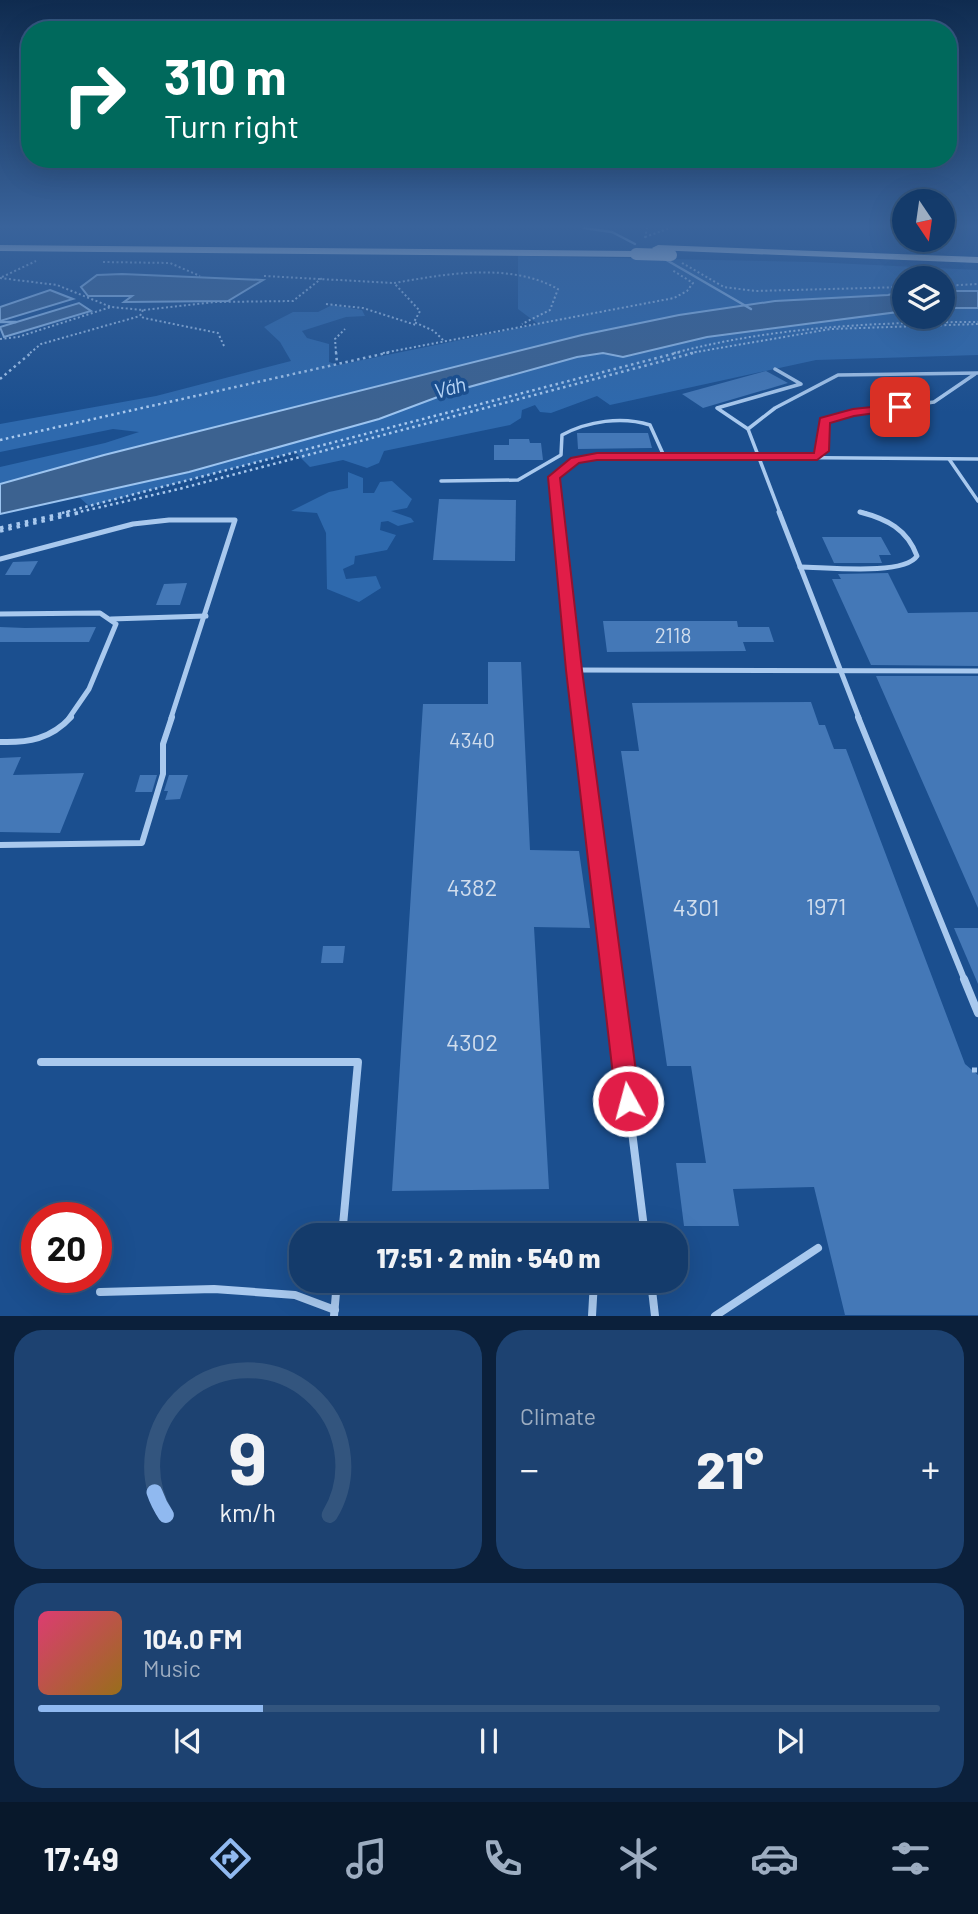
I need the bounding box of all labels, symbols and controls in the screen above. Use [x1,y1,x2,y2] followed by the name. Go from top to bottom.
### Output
[164,46,286,105] text: 310 m
[49,49,140,140] icon: right
[164,106,299,144] text: Turn right
[892,189,956,252] north arrow
[892,189,955,329] map controls
[892,266,955,329] button: layers
[431,370,468,403] water label: Váh
[870,377,930,437] pin
[881,388,919,426] icon: arrive
[655,622,691,647] house number: 2118
[449,727,495,752] house number: 4340
[447,872,497,901] house number: 4382
[806,891,846,920] house number: 1971
[673,892,719,921] house number: 4301
[446,1027,498,1056] house number: 4302
[591,1064,665,1138] position arrow
[21,1202,112,1293] speed limit sign: 20
[377,1242,600,1273] text: 17:51 · 2 min · 540 m
[520,1402,596,1430] text: Climate
[229,1413,267,1501] text: 9
[696,1437,764,1499] text: 21°
[520,1445,539,1491] text: −
[921,1445,940,1491] text: +
[220,1497,276,1527] text: km/h
[143,1623,242,1654] text: 104.0 FM
[143,1654,201,1682] text: Music
[169,1722,207,1760] icon: previous
[470,1722,508,1760] icon: pause
[771,1722,809,1760] icon: next
[206,1834,255,1883] icon: directions
[342,1834,391,1883] icon: music
[478,1834,527,1883] icon: phone
[614,1834,663,1883] icon: climate
[750,1834,799,1883] icon: car
[886,1834,935,1883] icon: filters
[43,1839,119,1877] text: 17:49

